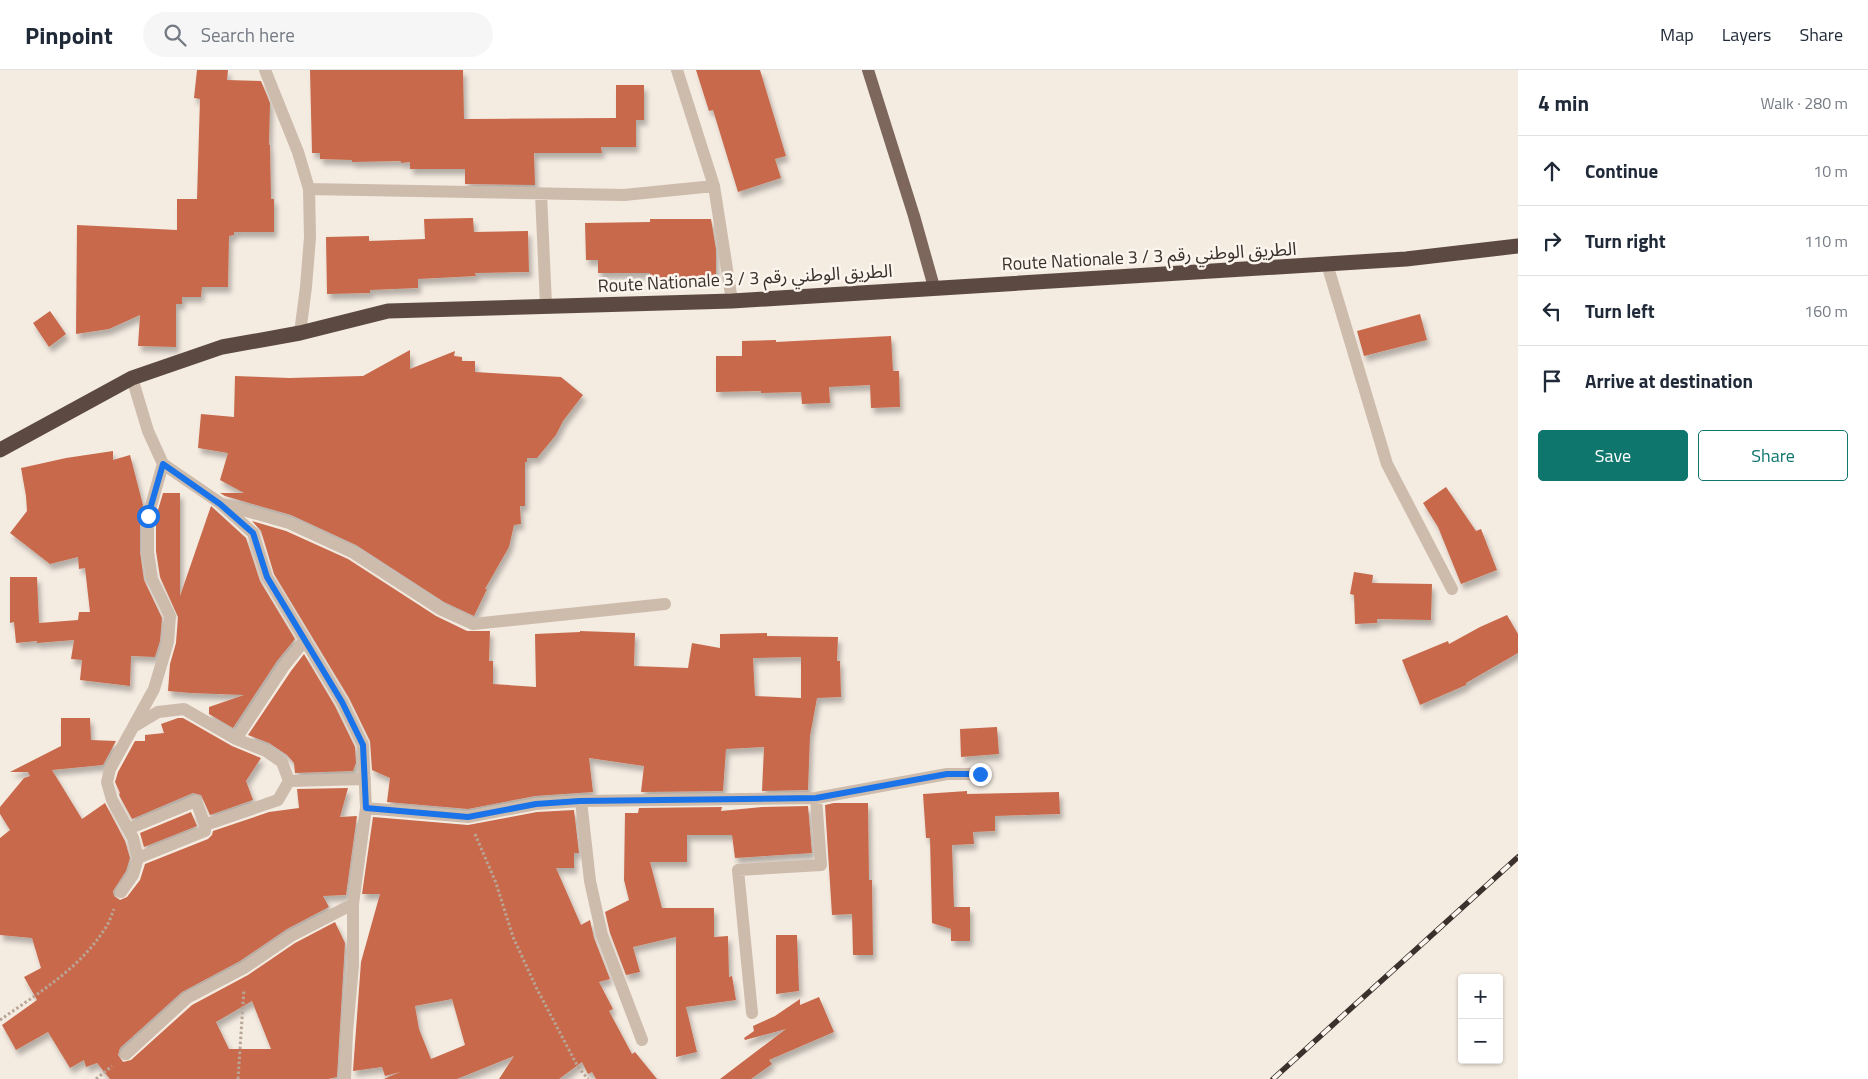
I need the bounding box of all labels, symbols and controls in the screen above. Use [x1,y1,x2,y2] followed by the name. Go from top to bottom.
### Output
[143,12,493,57] search box
[25,17,113,53] text: Pinpoint
[201,20,295,49] text: Search here
[161,21,189,49] icon: search
[1660,21,1694,48] text: Map
[1722,21,1771,48] text: Layers
[1799,21,1843,48] text: Share
[1538,87,1589,119] text: 4 min
[1760,91,1848,115] text: Walk · 280 m
[1585,156,1658,185] text: Continue
[1538,157,1566,185] icon: ahead
[1813,159,1848,183] text: 10 m
[1585,226,1666,255] text: Turn right
[1538,227,1566,255] icon: right
[1804,229,1848,253] text: 110 m
[1001,235,1297,277] street label: Route Nationale 3 / الطريق الوطني رقم 3
[597,257,893,299] street label: Route Nationale 3 / الطريق الوطني رقم 3
[1585,296,1655,325] text: Turn left
[1538,297,1566,325] icon: left
[1804,299,1848,323] text: 160 m
[1585,366,1753,395] text: Arrive at destination
[1538,367,1566,395] icon: arrive
[1538,430,1688,481] button: Save
[1698,430,1848,481] button: Share
[137,505,160,528] route start
[969,763,992,786] route end
[1458,974,1503,1064] map controls
[1458,974,1503,1019] button: +
[1458,1019,1503,1064] button: −

